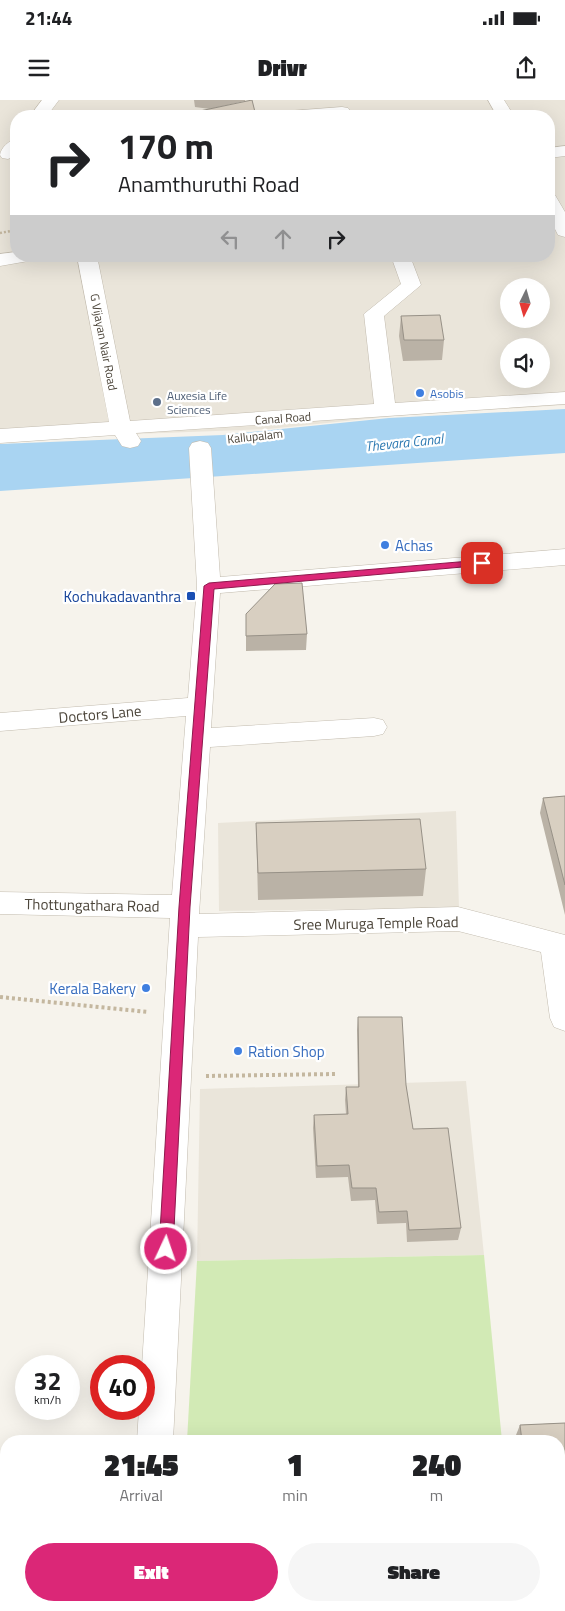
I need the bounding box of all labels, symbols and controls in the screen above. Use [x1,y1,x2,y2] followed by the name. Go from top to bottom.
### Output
[25,3,72,32] text: 21:44
[258,51,307,85] text: Drivr
[25,54,53,82] icon: menu
[512,54,540,82] icon: share
[118,119,214,173] text: 170 m
[35,130,100,195] icon: right
[118,167,300,201] text: Anamthuruthi Road
[216,225,244,253] icon: left
[269,225,297,253] icon: ahead
[322,225,350,253] icon: right
[500,278,550,328] north arrow
[500,278,550,388] map controls
[85,292,123,392] street label: G Vijayan Nair Road
[500,338,550,388] button: sound
[430,384,464,403] place label: Asobis
[167,386,227,419] place label: Auxesia Life Sciences
[414,387,426,399] marker: Asobis
[151,396,163,408] marker: Auxesia Life Sciences
[254,407,312,429] street label: Canal Road
[226,424,284,448] street label: Kallupalam
[364,427,446,457] water label: Thevara Canal
[395,534,433,557] place label: Achas
[379,539,391,551] marker: Achas
[461,542,503,584] pin
[468,549,496,577] icon: arrive
[64,585,181,608] place label: Kochukadavanthra
[185,590,197,602] marker: Kochukadavanthra
[58,699,142,729] street label: Doctors Lane
[24,892,160,918] street label: Thottungathara Road
[293,910,459,936] street label: Sree Muruga Temple Road
[49,977,136,1000] place label: Kerala Bakery
[140,982,152,994] marker: Kerala Bakery
[248,1040,325,1063] place label: Ration Shop
[232,1045,244,1057] marker: Ration Shop
[139,1222,191,1274] position arrow
[90,1355,155,1420] speed limit sign: 40
[33,1362,62,1400] text: 32
[34,1390,61,1409] text: km/h
[104,1442,178,1488] text: 21:45
[287,1442,303,1488] text: 1
[412,1442,461,1488] text: 240
[119,1483,163,1507] text: Arrival
[282,1483,308,1507] text: min
[430,1483,443,1507] text: m
[25,1543,278,1601] button: Exit
[288,1543,540,1601] button: Share

